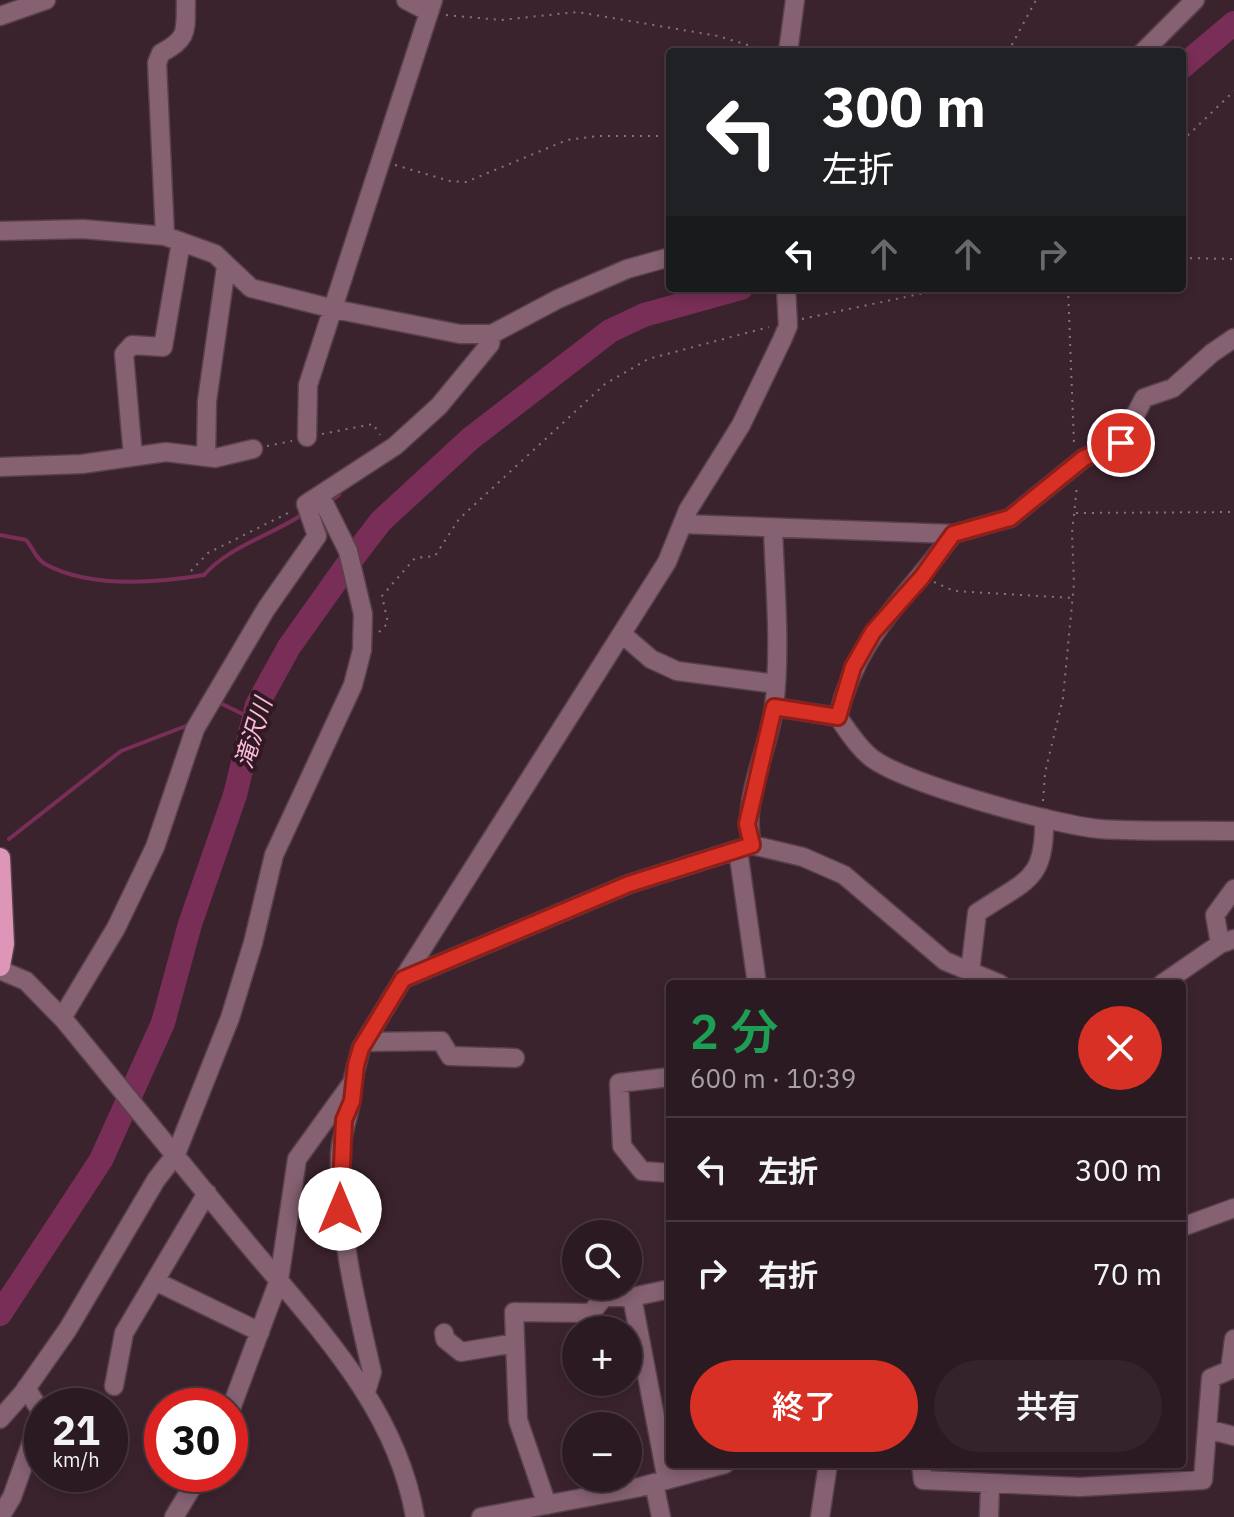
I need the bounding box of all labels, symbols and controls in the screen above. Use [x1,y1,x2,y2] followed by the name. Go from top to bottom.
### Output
[822,70,986,142] text: 300 m
[690,80,794,184] icon: left
[822,145,894,192] text: 左折
[778,232,822,276] icon: left
[862,232,906,276] icon: ahead
[946,232,990,276] icon: ahead
[1030,232,1074,276] icon: right
[1087,409,1155,477] pin
[1099,421,1143,465] icon: arrive
[227,691,280,772] water label: 滝沢川
[690,1000,778,1062] text: 2 分
[1078,1006,1162,1090] button: close
[690,1061,856,1095] text: 600 m · 10:39
[690,1147,734,1191] icon: left
[1075,1150,1162,1189] text: 300 m
[758,1151,818,1190] text: 左折
[298,1167,382,1251] position arrow
[562,1220,642,1492] map controls
[562,1220,642,1300] button: search
[690,1251,734,1295] icon: right
[1093,1254,1162,1293] text: 70 m
[758,1255,818,1294] text: 右折
[562,1316,642,1396] button: +
[690,1360,918,1452] button: 終了
[934,1360,1162,1452] button: 共有
[144,1388,248,1492] speed limit sign: 30
[52,1404,100,1456] text: 21
[562,1412,642,1492] button: −
[52,1446,100,1473] text: km/h

